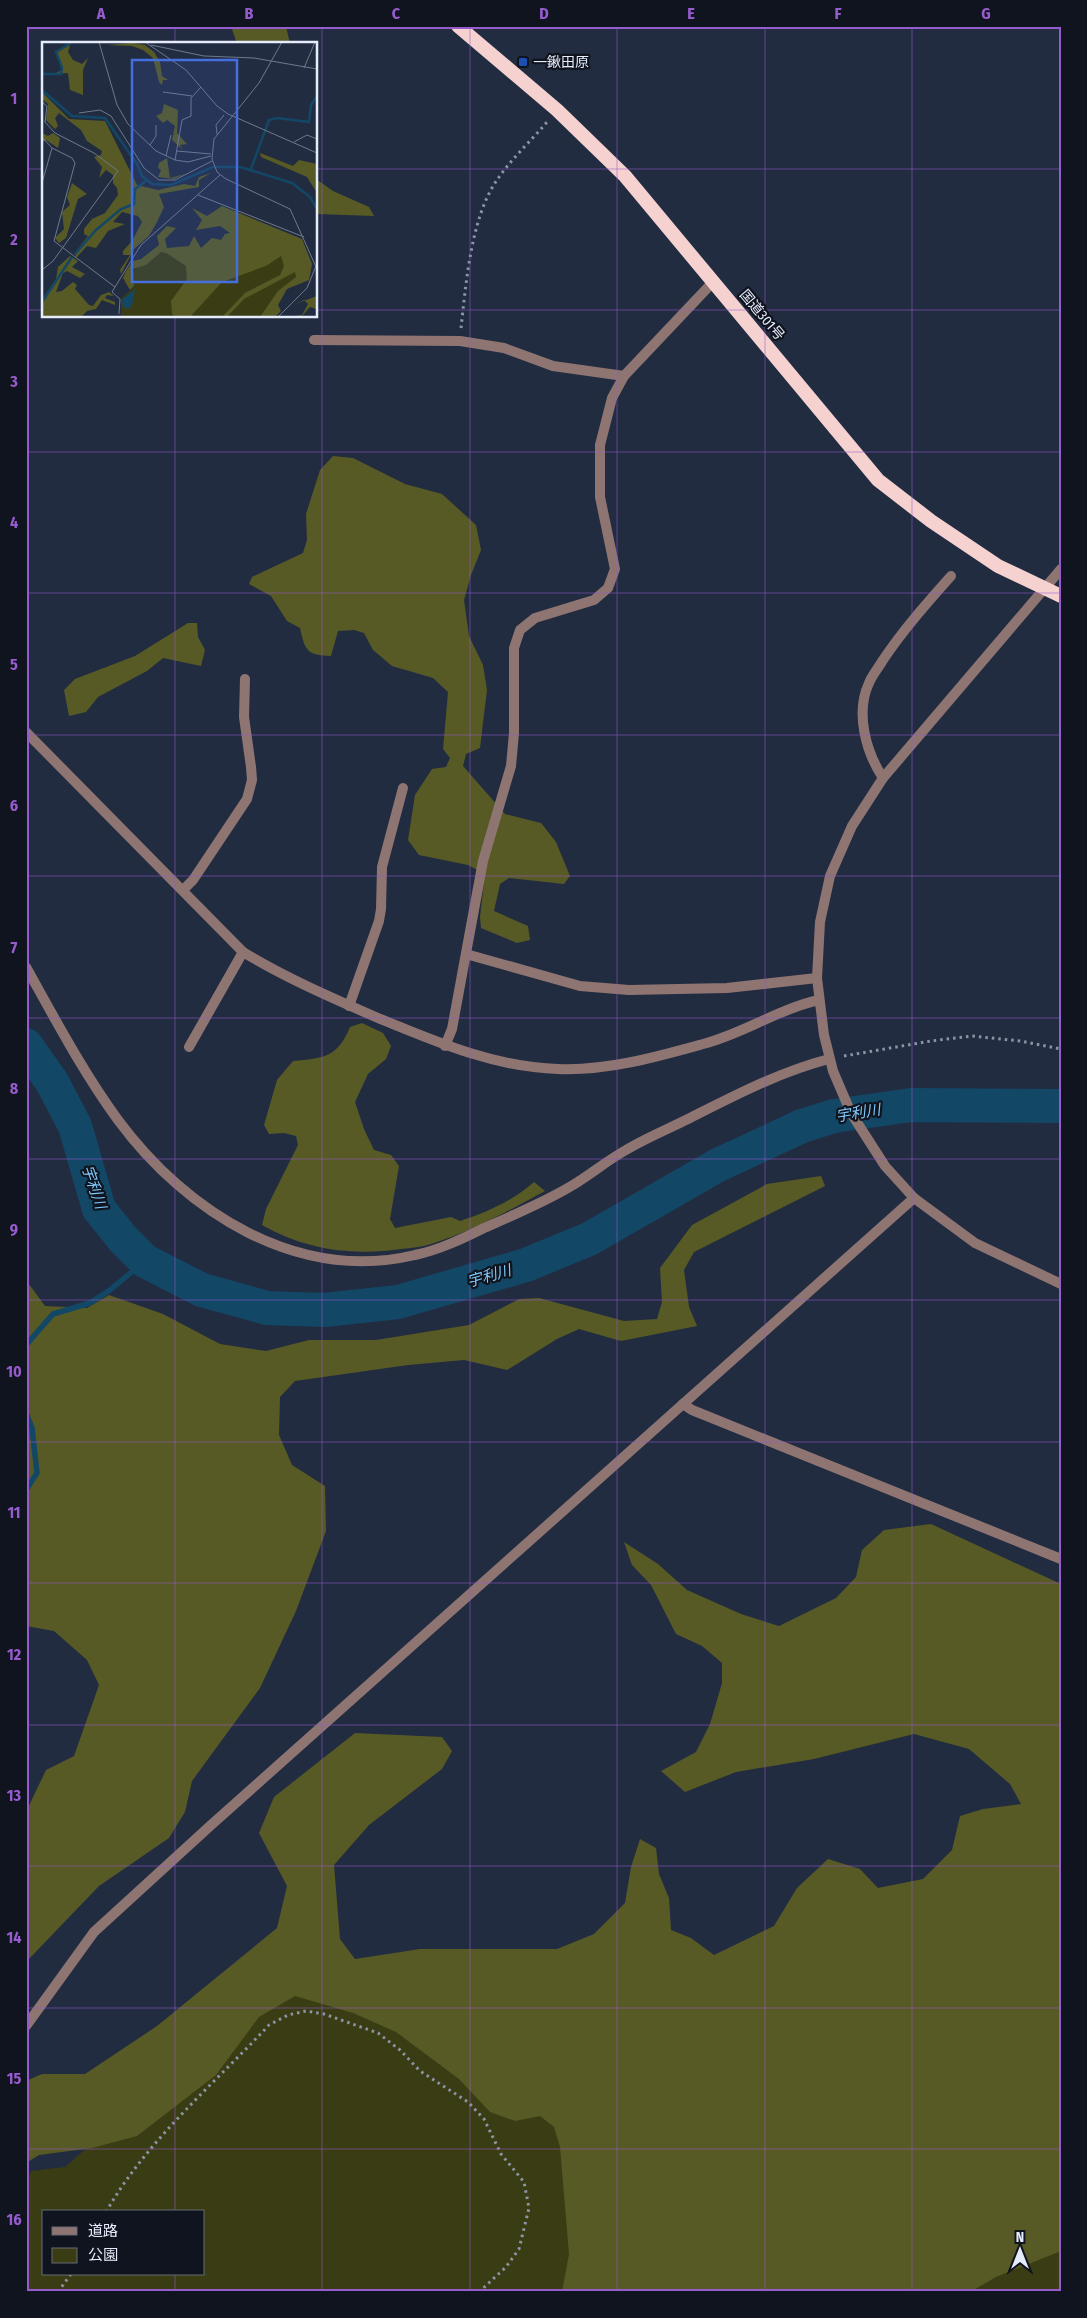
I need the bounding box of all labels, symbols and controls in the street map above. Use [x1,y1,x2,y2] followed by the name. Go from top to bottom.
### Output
[96,4,106,23] text: A
[245,4,254,23] text: B
[392,4,401,23] text: C
[539,4,549,23] text: D
[687,4,695,23] text: E
[834,4,842,23] text: F
[981,4,991,23] text: G
[42,42,318,318] inset map
[533,54,589,71] place label: 一鍬田原
[517,56,529,68] marker: 一鍬田原
[11,89,17,108] text: 1
[9,230,18,249] text: 2
[736,286,788,344] street label: 国道301号
[9,372,18,391] text: 3
[10,513,18,532] text: 4
[10,655,18,674] text: 5
[10,796,18,815] text: 6
[11,938,18,957] text: 7
[10,1079,19,1098] text: 8
[834,1100,884,1125] water label: 宇利川
[78,1163,110,1213] water label: 宇利川
[10,1220,18,1239] text: 9
[465,1261,515,1291] water label: 宇利川
[6,1362,22,1381] text: 10
[7,1503,21,1522] text: 11
[7,1645,22,1664] text: 12
[7,1786,22,1805] text: 13
[7,1928,22,1947] text: 14
[7,2069,21,2088] text: 15
[6,2210,22,2229] text: 16
[42,2210,205,2276] legend
[88,2222,118,2240] text: 道路
[994,2226,1044,2276] north arrow
[1016,2229,1024,2246] text: N
[88,2246,118,2264] text: 公園

